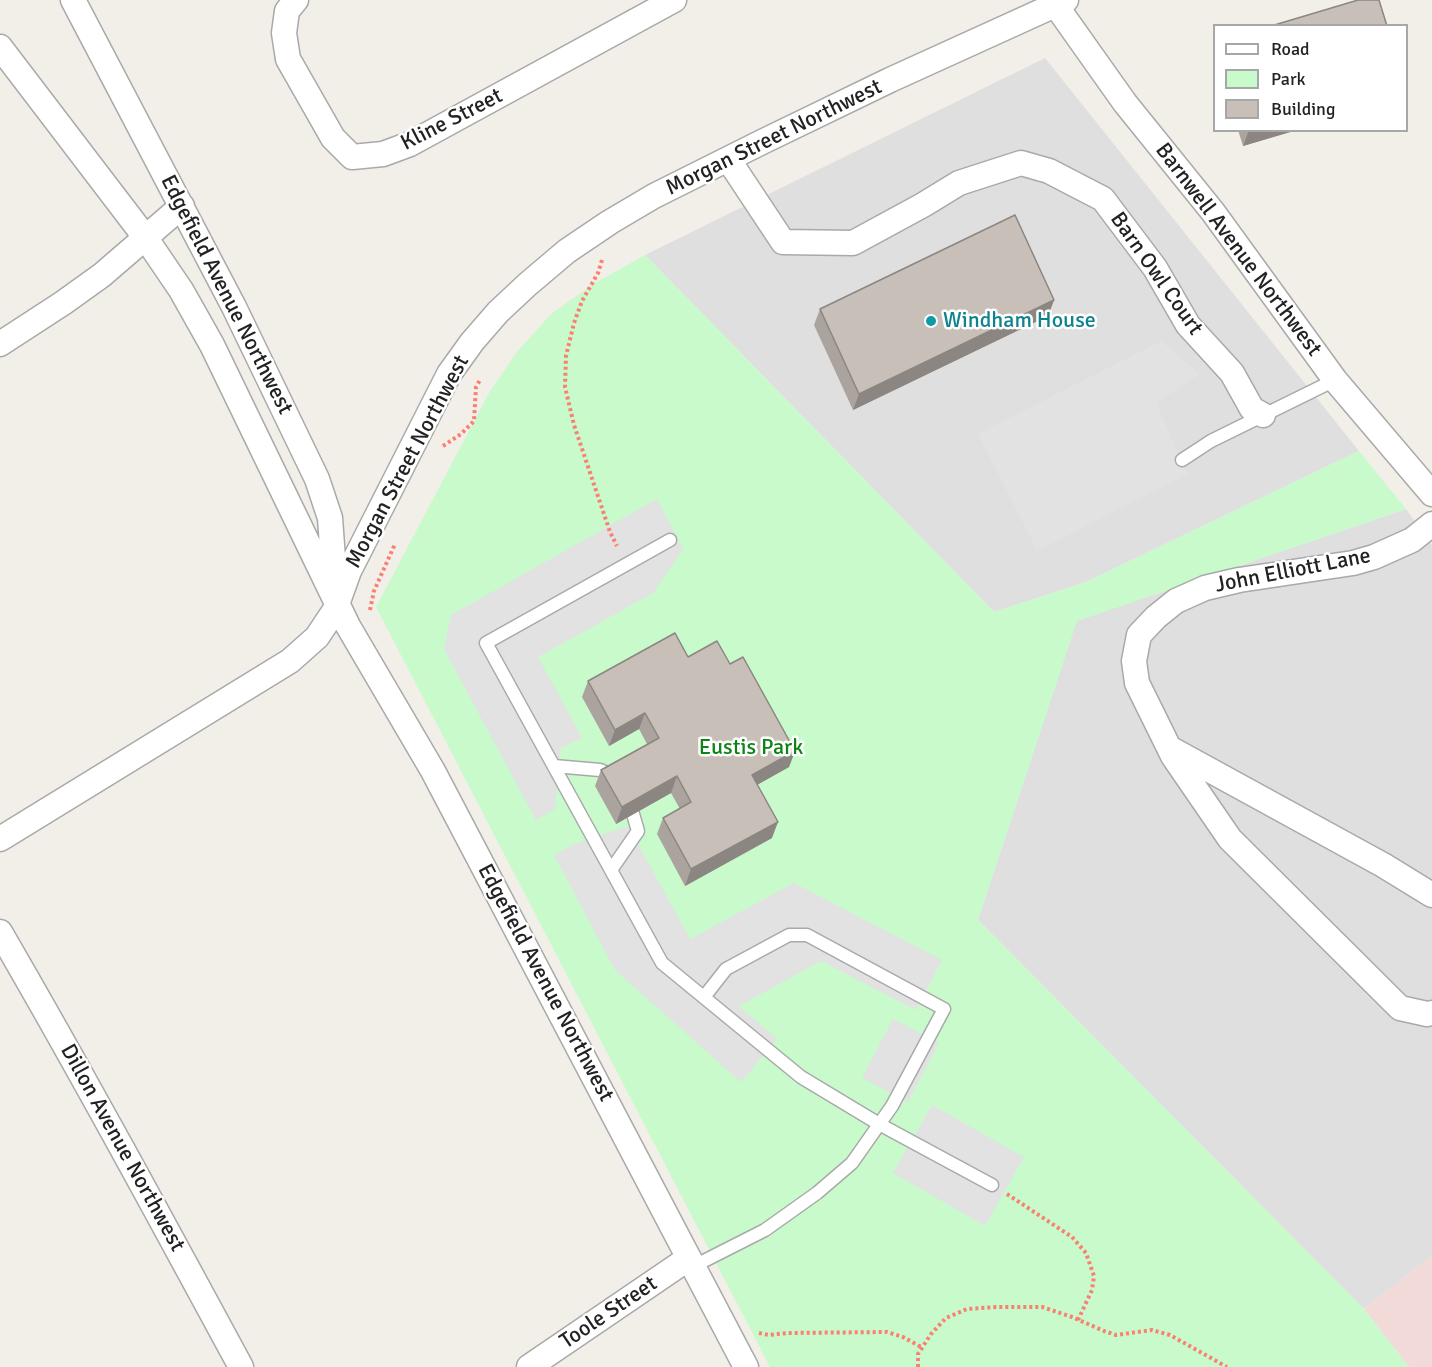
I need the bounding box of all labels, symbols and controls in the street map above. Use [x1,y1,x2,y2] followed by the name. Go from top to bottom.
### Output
[1213,24,1408,132] legend
[1271,38,1310,60] text: Road
[1271,68,1306,90] text: Park
[662,74,886,202] street label: Morgan Street Northwest
[397,83,507,157] street label: Kline Street
[1271,98,1335,120] text: Building
[1149,138,1327,362] street label: Barnwell Avenue Northwest
[154,171,298,419] street label: Edgefield Avenue Northwest
[1104,207,1208,341] street label: Barn Owl Court
[943,308,1096,334] place label: Windham House
[924,314,938,328] marker: Windham House
[341,351,475,573] street label: Morgan Street Northwest
[1213,543,1373,599] street label: John Elliott Lane
[699,735,803,761] park label: Eustis Park
[471,860,619,1106] street label: Edgefield Avenue Northwest
[54,1040,190,1256] street label: Dillon Avenue Northwest
[555,1271,663,1355] street label: Toole Street

